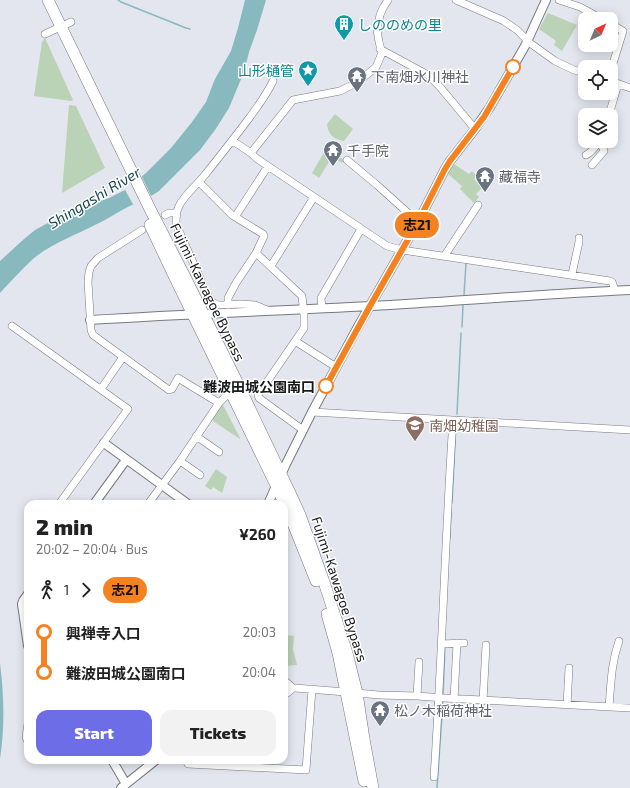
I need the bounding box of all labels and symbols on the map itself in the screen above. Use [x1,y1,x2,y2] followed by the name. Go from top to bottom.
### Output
[578,12,618,52] north arrow
[333,13,355,41] building icon: しののめの里
[358,16,442,33] place label: しののめの里
[297,59,319,87] place icon: 山形樋管
[505,59,521,75] unlabelled marker
[238,62,294,79] place label: 山形樋管
[346,65,368,93] temple icon: 下南畑氷川神社
[371,68,469,85] place label: 下南畑氷川神社
[322,139,344,167] temple icon: 千手院
[347,142,389,159] place label: 千手院
[44,162,144,232] water label: Shingashi River
[474,165,496,193] temple icon: 藏福寺
[499,168,541,185] place label: 藏福寺
[394,212,440,238] line badge: 志21
[167,220,249,364] street label: Fujimi-Kawagoe Bypass
[203,378,315,395] place label: 難波田城公園南口
[318,378,334,394] marker: 難波田城公園南口
[404,414,426,442] school or university icon: 南畑幼稚園
[429,417,499,434] place label: 南畑幼稚園
[308,514,372,664] street label: Fujimi-Kawagoe Bypass
[369,699,391,727] temple icon: 松ノ木稲荷神社
[394,702,492,719] place label: 松ノ木稲荷神社

